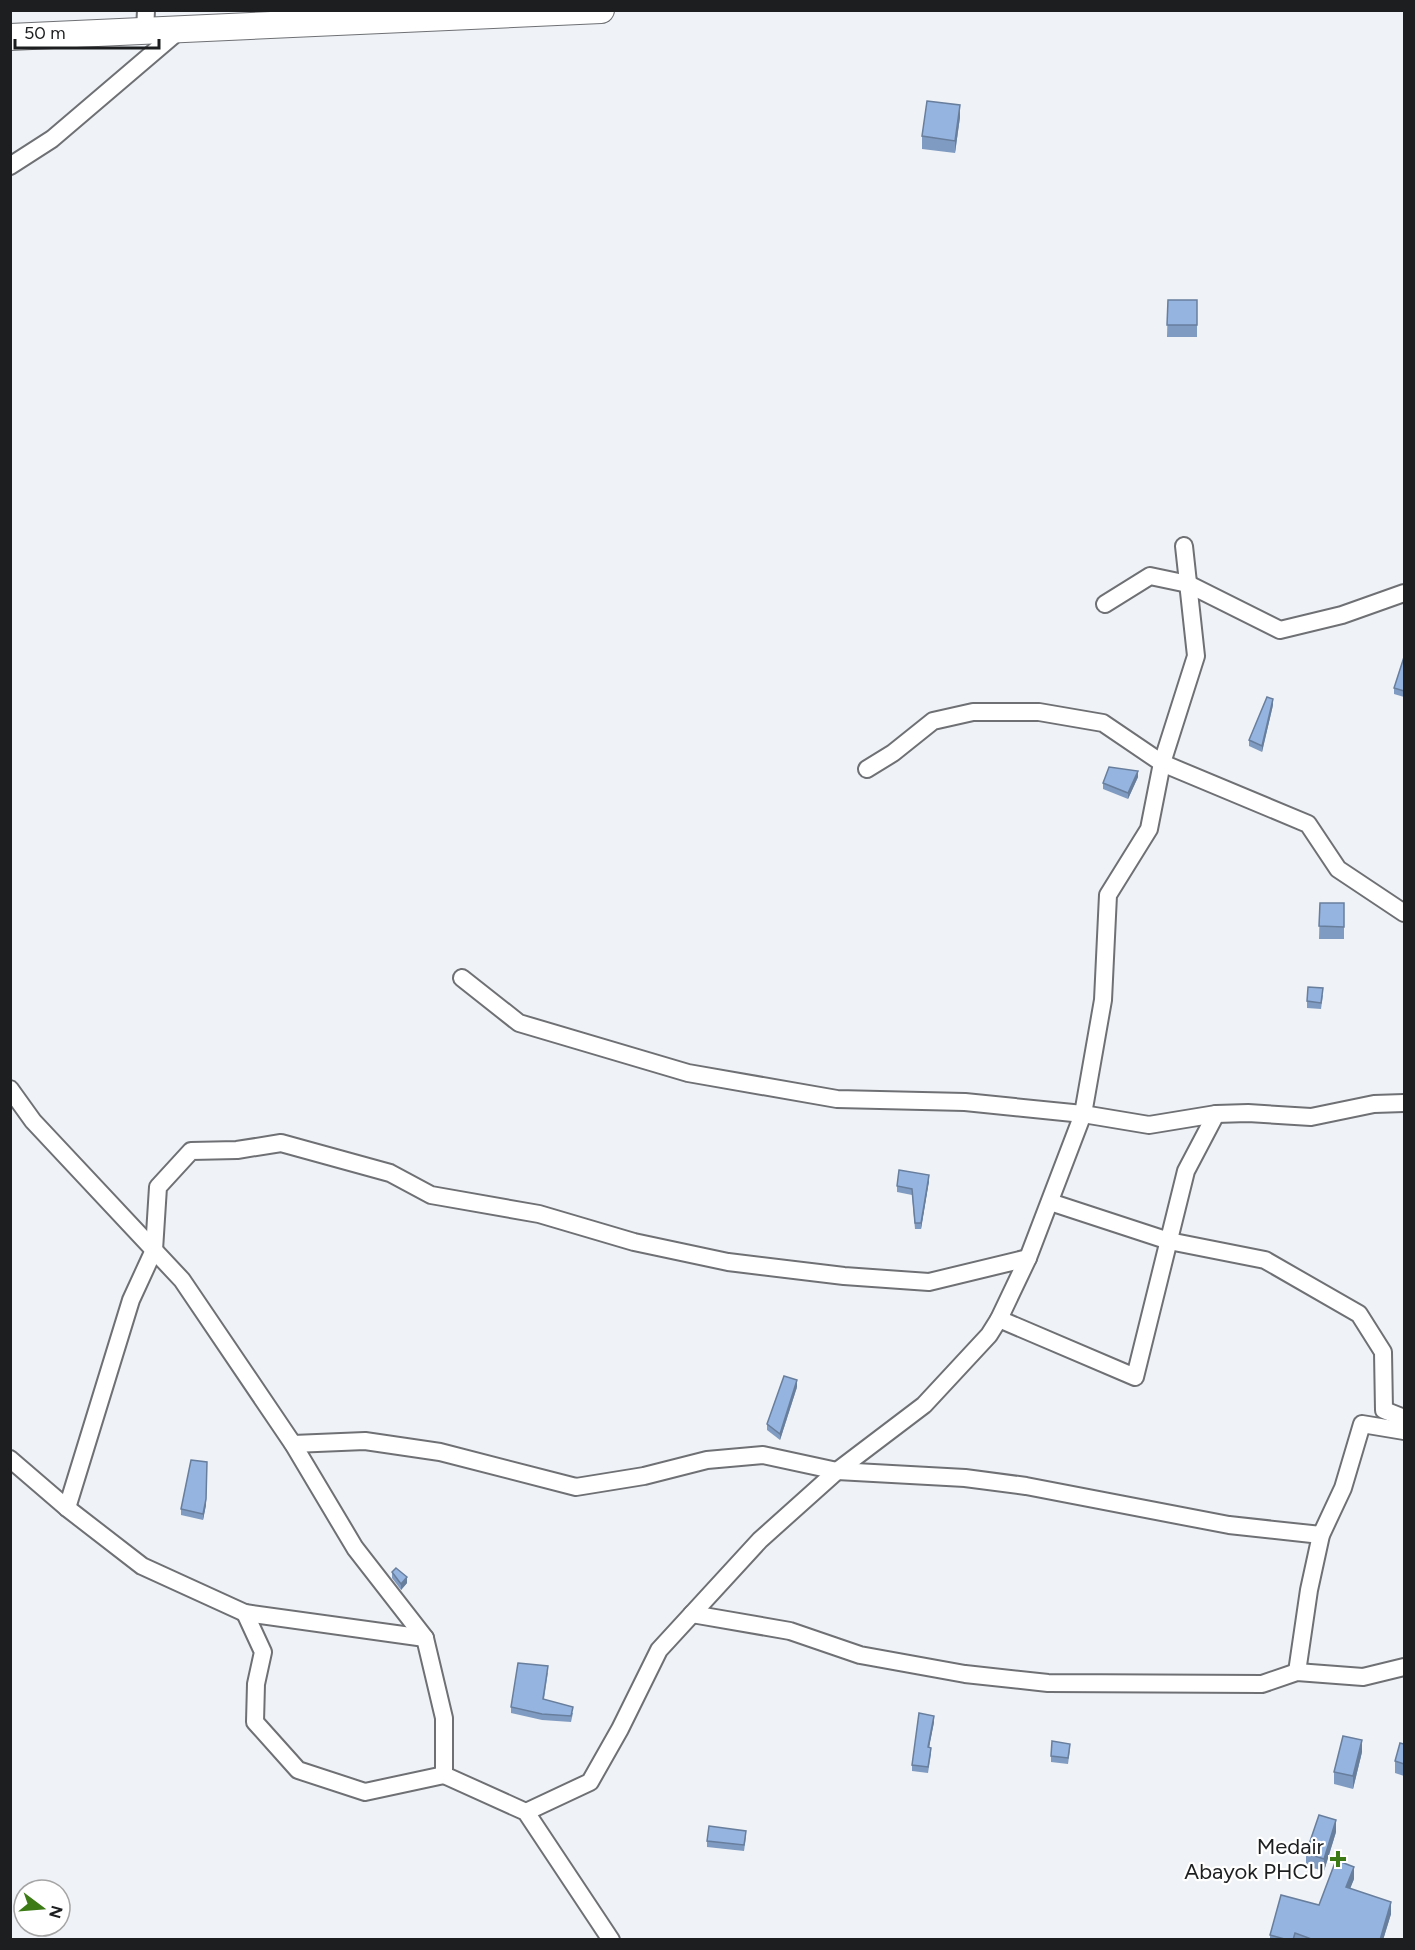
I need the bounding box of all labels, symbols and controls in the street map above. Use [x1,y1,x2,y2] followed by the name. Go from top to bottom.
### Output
[15,12,159,50] scale bar
[24,22,66,44] text: 50 m
[1184,1833,1325,1885] place label: Medair Abayok PHCU
[1329,1850,1347,1868] marker: Medair Abayok PHCU
[12,1878,72,1938] north arrow
[45,1903,67,1921] text: N

